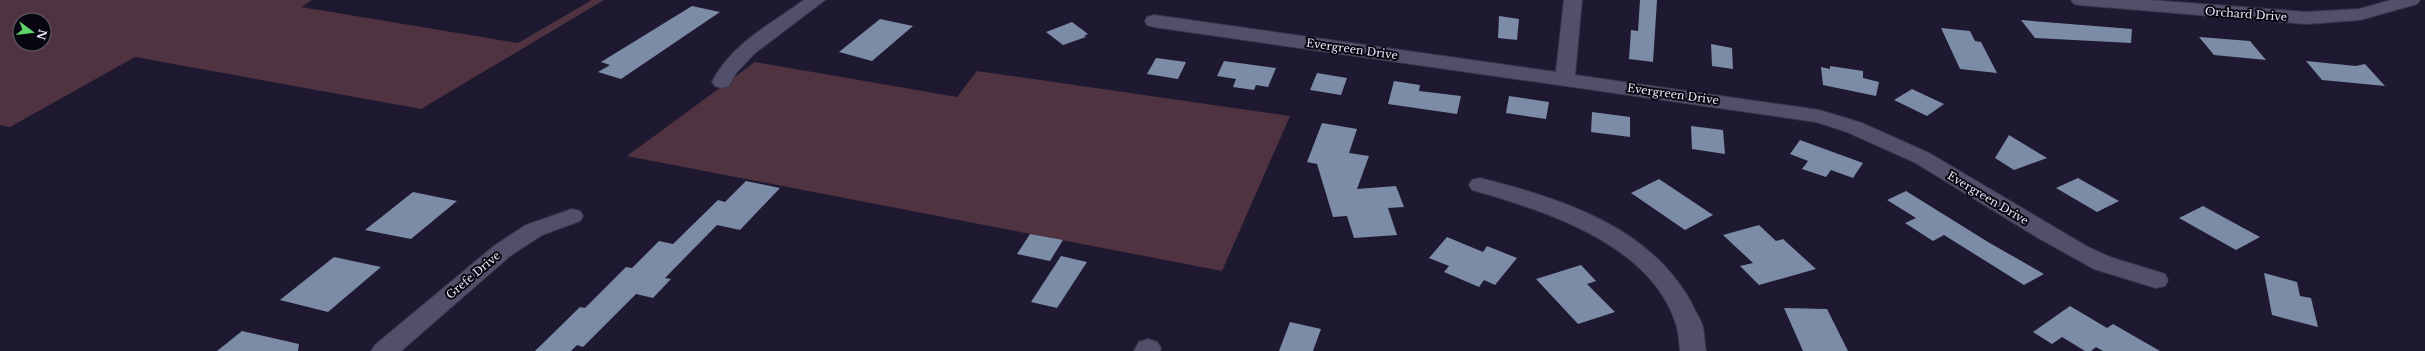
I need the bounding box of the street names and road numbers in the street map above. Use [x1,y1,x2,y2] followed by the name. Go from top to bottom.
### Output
[2204,4,2288,24] street label: Orchard Drive
[1305,36,1399,62] street label: Evergreen Drive
[1626,81,1720,107] street label: Evergreen Drive
[1945,168,2031,228] street label: Evergreen Drive
[443,248,503,302] street label: Grefe Drive

